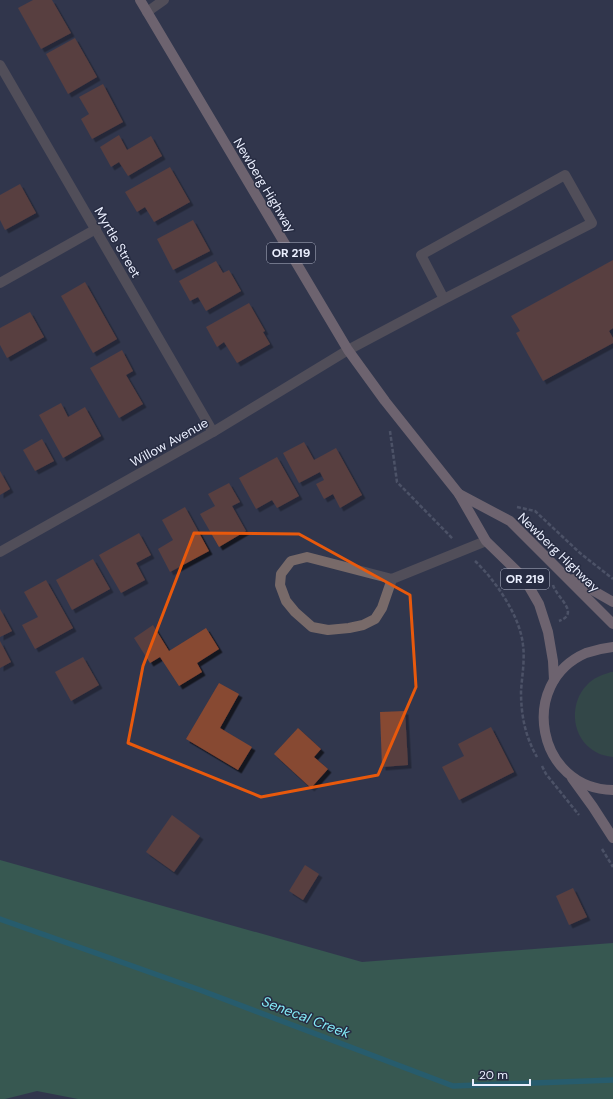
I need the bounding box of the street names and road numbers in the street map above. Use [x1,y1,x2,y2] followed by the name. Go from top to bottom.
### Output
[230,135,300,236] street label: Newberg Highway
[91,204,145,281] street label: Myrtle Street
[267,243,315,263] road number: OR 219
[127,414,211,471] street label: Willow Avenue
[514,509,603,596] street label: Newberg Highway
[501,569,549,589] road number: OR 219

